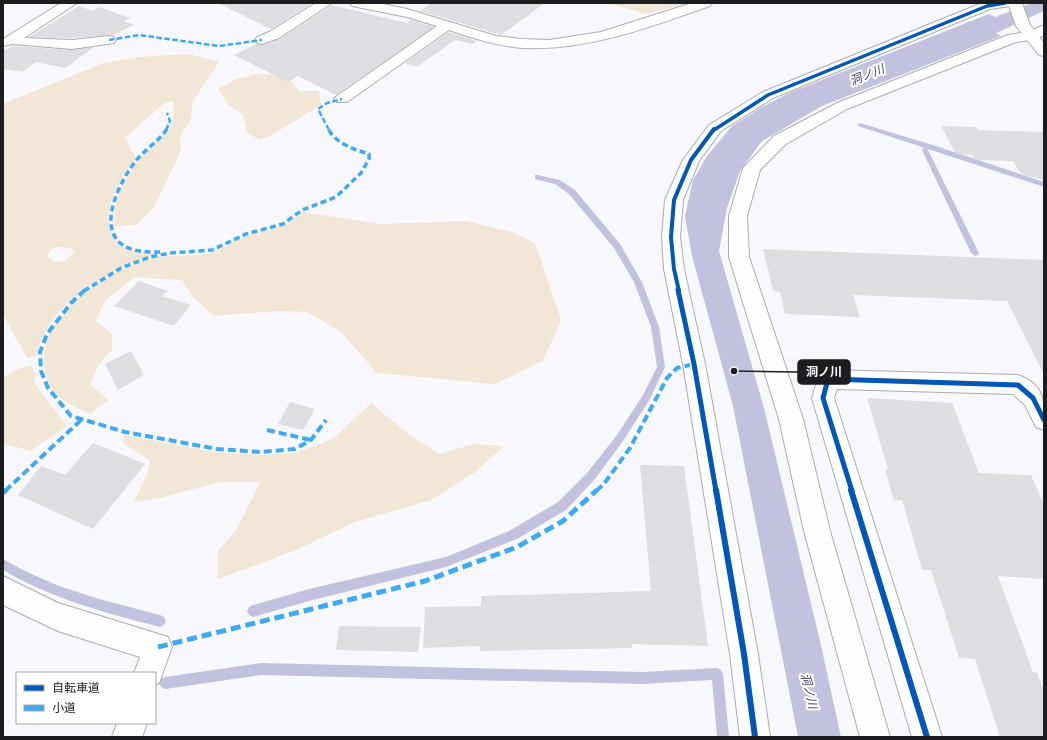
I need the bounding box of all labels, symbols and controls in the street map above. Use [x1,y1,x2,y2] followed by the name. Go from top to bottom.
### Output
[847,60,889,89] water label: 洞ノ川
[798,360,850,384] callout: 洞ノ川
[806,364,842,380] text: 洞ノ川
[16,672,156,724] legend
[797,672,821,712] water label: 洞ノ川
[52,680,100,696] text: 自転車道
[52,700,76,716] text: 小道

